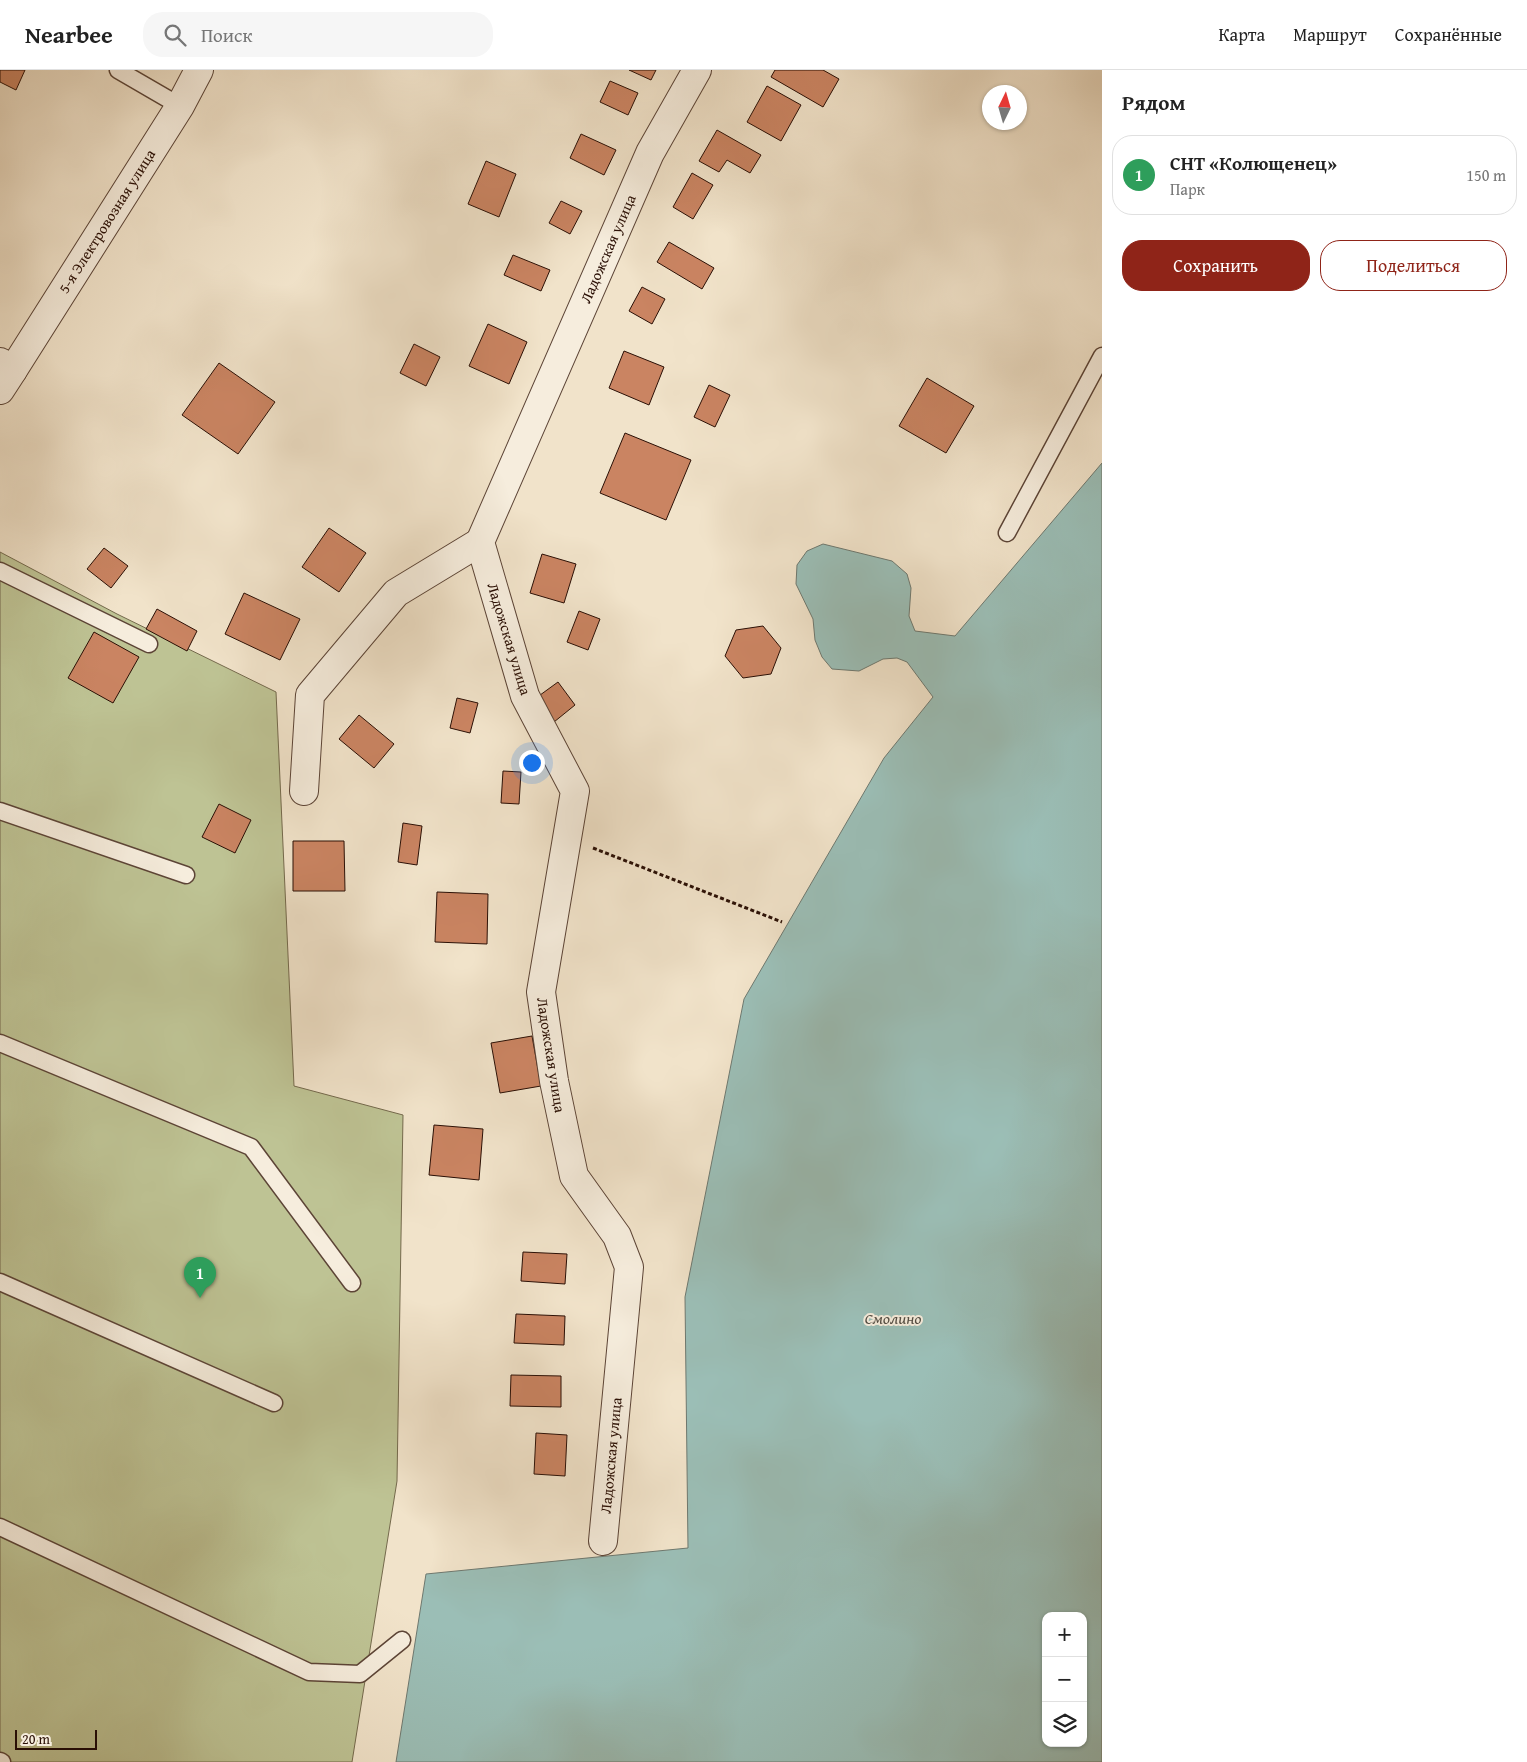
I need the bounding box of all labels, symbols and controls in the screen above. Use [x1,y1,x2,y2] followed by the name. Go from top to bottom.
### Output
[143,12,493,57] search box
[25,17,113,52] text: Nearbee
[161,21,189,49] icon: search
[201,21,253,49] text: Поиск
[1219,21,1265,48] text: Карта
[1293,21,1367,48] text: Маршрут
[1395,21,1502,48] text: Сохранённые
[982,85,1027,130] north arrow
[1122,87,1185,118] text: Рядом
[53,144,161,297] street label: 5-я Электровозная улица
[1170,149,1337,177] text: СНТ «Колющенец»
[1135,163,1143,187] text: 1
[1466,163,1506,187] text: 150 m
[1170,177,1205,201] text: Парк
[575,190,641,306] street label: Ладожская улица
[1122,240,1310,291] button: Сохранить
[1320,240,1507,291] button: Поделиться
[482,580,537,698] street label: Ладожская улица
[519,750,545,776] your location
[532,996,571,1115] street label: Ладожская улица
[184,1257,216,1298] pin: 1
[865,1306,921,1330] water label: Смолино
[595,1395,627,1514] street label: Ладожская улица
[1042,1612,1087,1747] map controls
[1042,1612,1087,1657] button: +
[1042,1657,1087,1702] button: −
[1042,1702,1087,1747] button: layers
[15,1727,98,1750] scale bar
[22,1729,50,1749] text: 20 m

